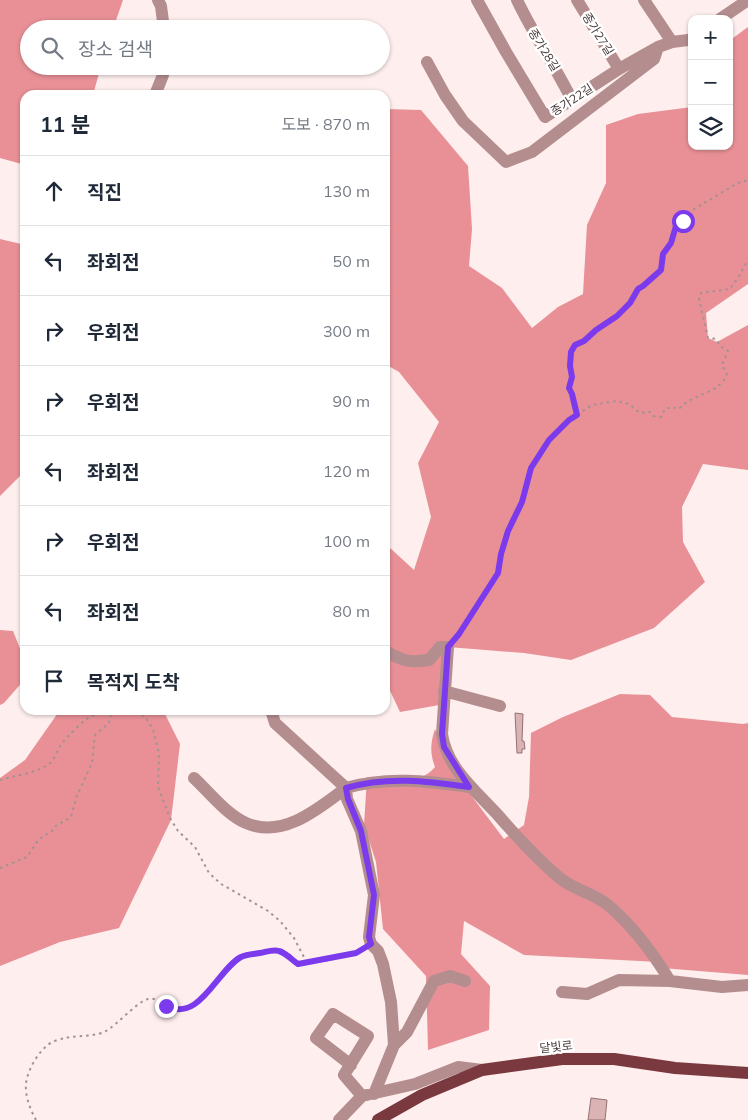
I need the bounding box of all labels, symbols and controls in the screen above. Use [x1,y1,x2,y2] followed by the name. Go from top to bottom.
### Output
[579,10,617,58] street label: 종가27길
[688,15,733,150] map controls
[688,15,733,60] button: +
[20,20,390,75] search box
[525,26,563,74] street label: 종가28길
[38,34,66,62] icon: search
[78,37,153,61] text: 장소 검색
[688,60,733,105] button: −
[548,80,596,119] street label: 종가22길
[688,105,733,150] button: layers
[40,111,90,137] text: 11 분
[281,114,370,134] text: 도보 · 870 m
[40,177,68,205] icon: ahead
[87,180,122,204] text: 직진
[323,181,370,201] text: 130 m
[672,210,695,233] route start
[40,247,68,275] icon: left
[87,250,139,274] text: 좌회전
[333,251,370,271] text: 50 m
[40,317,68,345] icon: right
[87,320,139,344] text: 우회전
[323,321,370,341] text: 300 m
[40,387,68,415] icon: right
[87,390,139,414] text: 우회전
[333,391,370,411] text: 90 m
[40,457,68,485] icon: left
[87,460,139,484] text: 좌회전
[323,461,370,481] text: 120 m
[40,527,68,555] icon: right
[87,530,139,554] text: 우회전
[323,531,370,551] text: 100 m
[40,597,68,625] icon: left
[87,600,139,624] text: 좌회전
[333,601,370,621] text: 80 m
[40,667,68,695] icon: arrive
[87,670,180,694] text: 목적지 도착
[155,995,178,1018] route end
[539,1037,573,1056] street label: 달빛로

